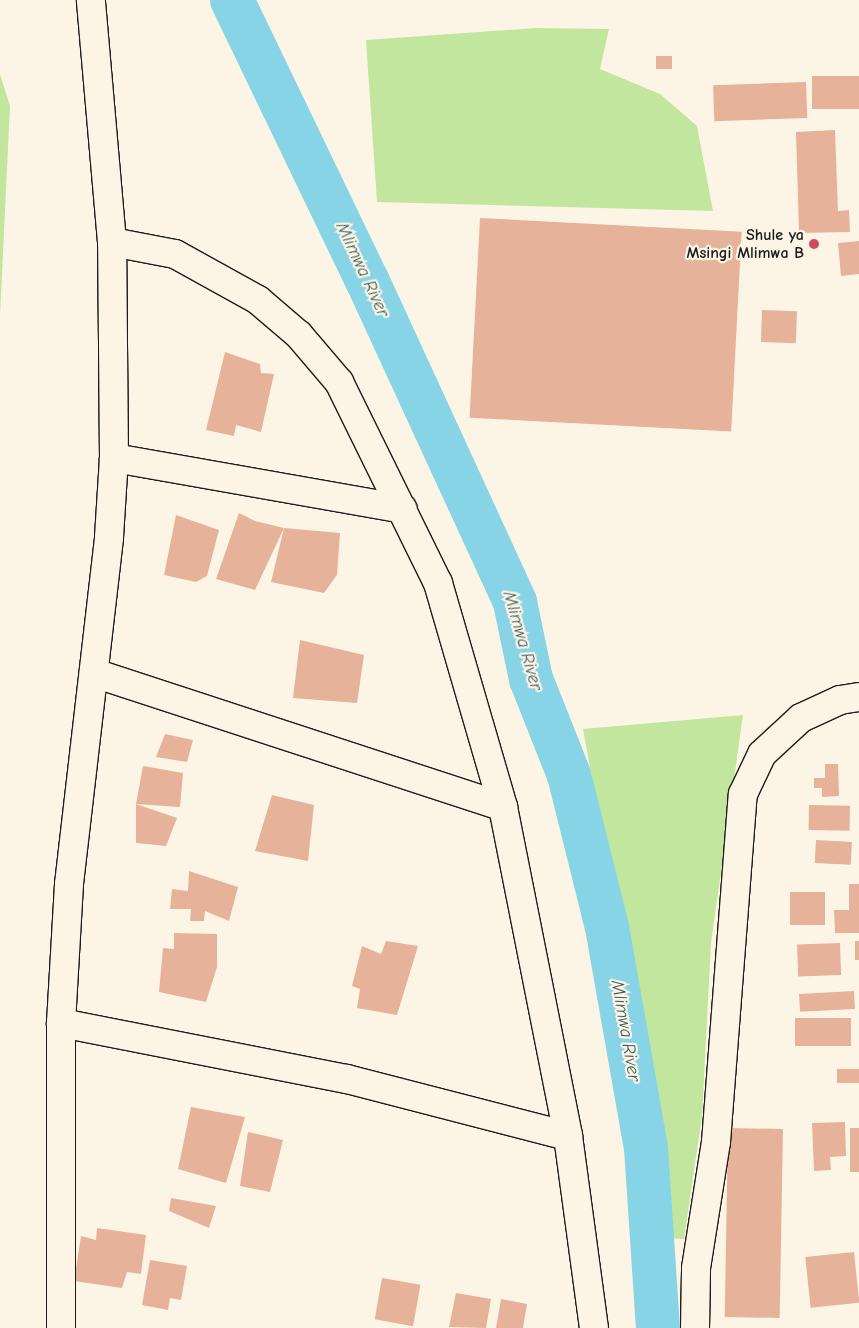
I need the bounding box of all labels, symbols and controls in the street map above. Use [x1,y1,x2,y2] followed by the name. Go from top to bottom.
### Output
[331,219,393,321] water label: Mlimwa River
[687,225,804,263] place label: Shule ya Msingi Mlimwa B
[808,238,820,250] marker: Shule ya Msingi Mlimwa B
[497,589,547,693] water label: Mlimwa River
[605,979,645,1083] water label: Mlimwa River

